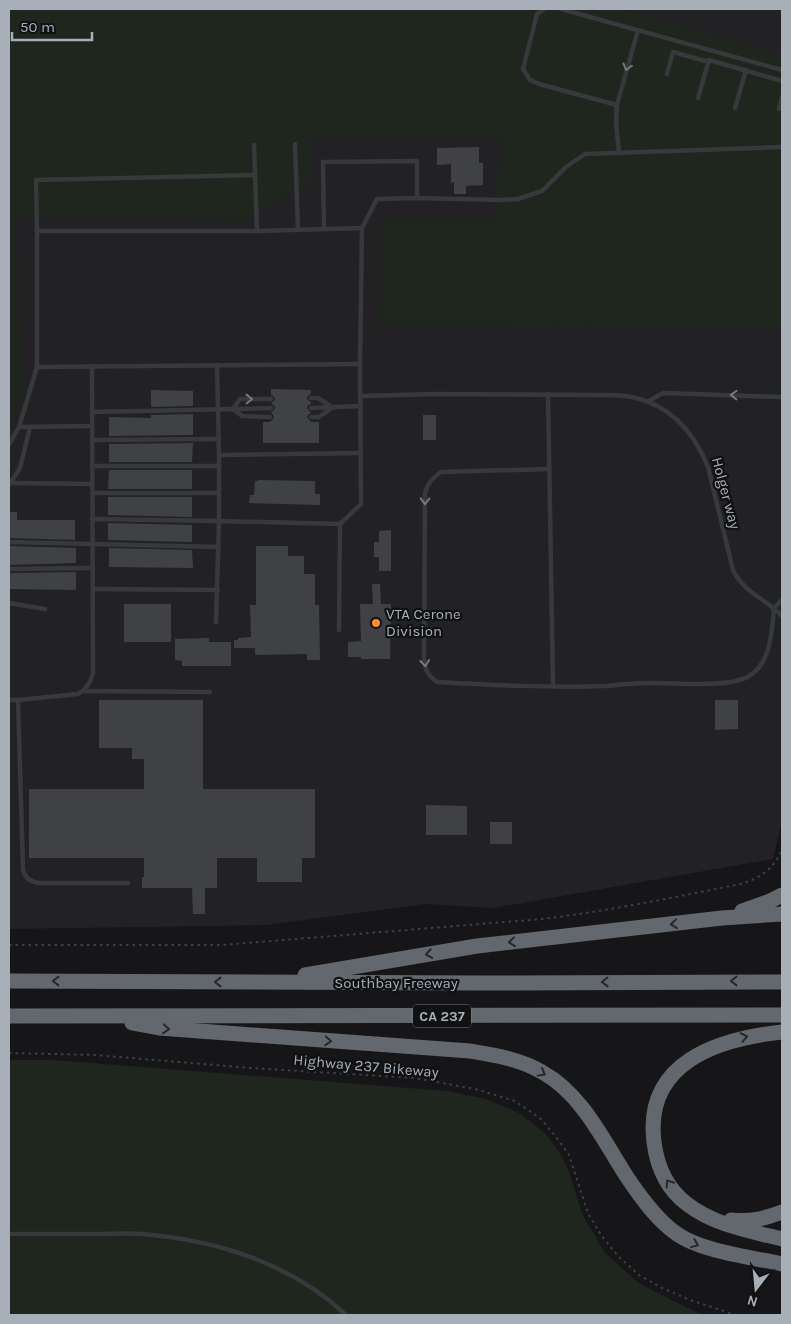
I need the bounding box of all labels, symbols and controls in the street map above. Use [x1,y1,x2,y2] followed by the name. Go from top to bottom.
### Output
[12,10,92,42] scale bar
[20,18,55,36] text: 50 m
[623,63,633,71] one-way arrow
[729,390,737,400] one-way arrow
[246,394,254,404] one-way arrow
[708,455,744,531] street label: Holger way
[420,497,430,505] one-way arrow
[386,605,461,640] place label: VTA Cerone Division
[370,617,382,629] marker: VTA Cerone Division
[419,659,430,667] one-way arrow
[669,918,677,929] one-way arrow
[508,936,516,947] one-way arrow
[424,948,433,958] one-way arrow
[334,974,458,992] street label: Southbay Freeway
[52,976,60,986] one-way arrow
[729,976,737,986] one-way arrow
[214,977,222,987] one-way arrow
[601,977,609,987] one-way arrow
[413,1004,471,1028] road number: CA 237
[162,1023,170,1034] one-way arrow
[740,1033,749,1043] one-way arrow
[324,1035,332,1046] one-way arrow
[293,1051,439,1081] street label: Highway 237 Bikeway
[537,1066,546,1076] one-way arrow
[665,1179,675,1188] one-way arrow
[690,1237,699,1248] one-way arrow
[731,1264,781,1314] north arrow
[745,1291,760,1311] text: N

